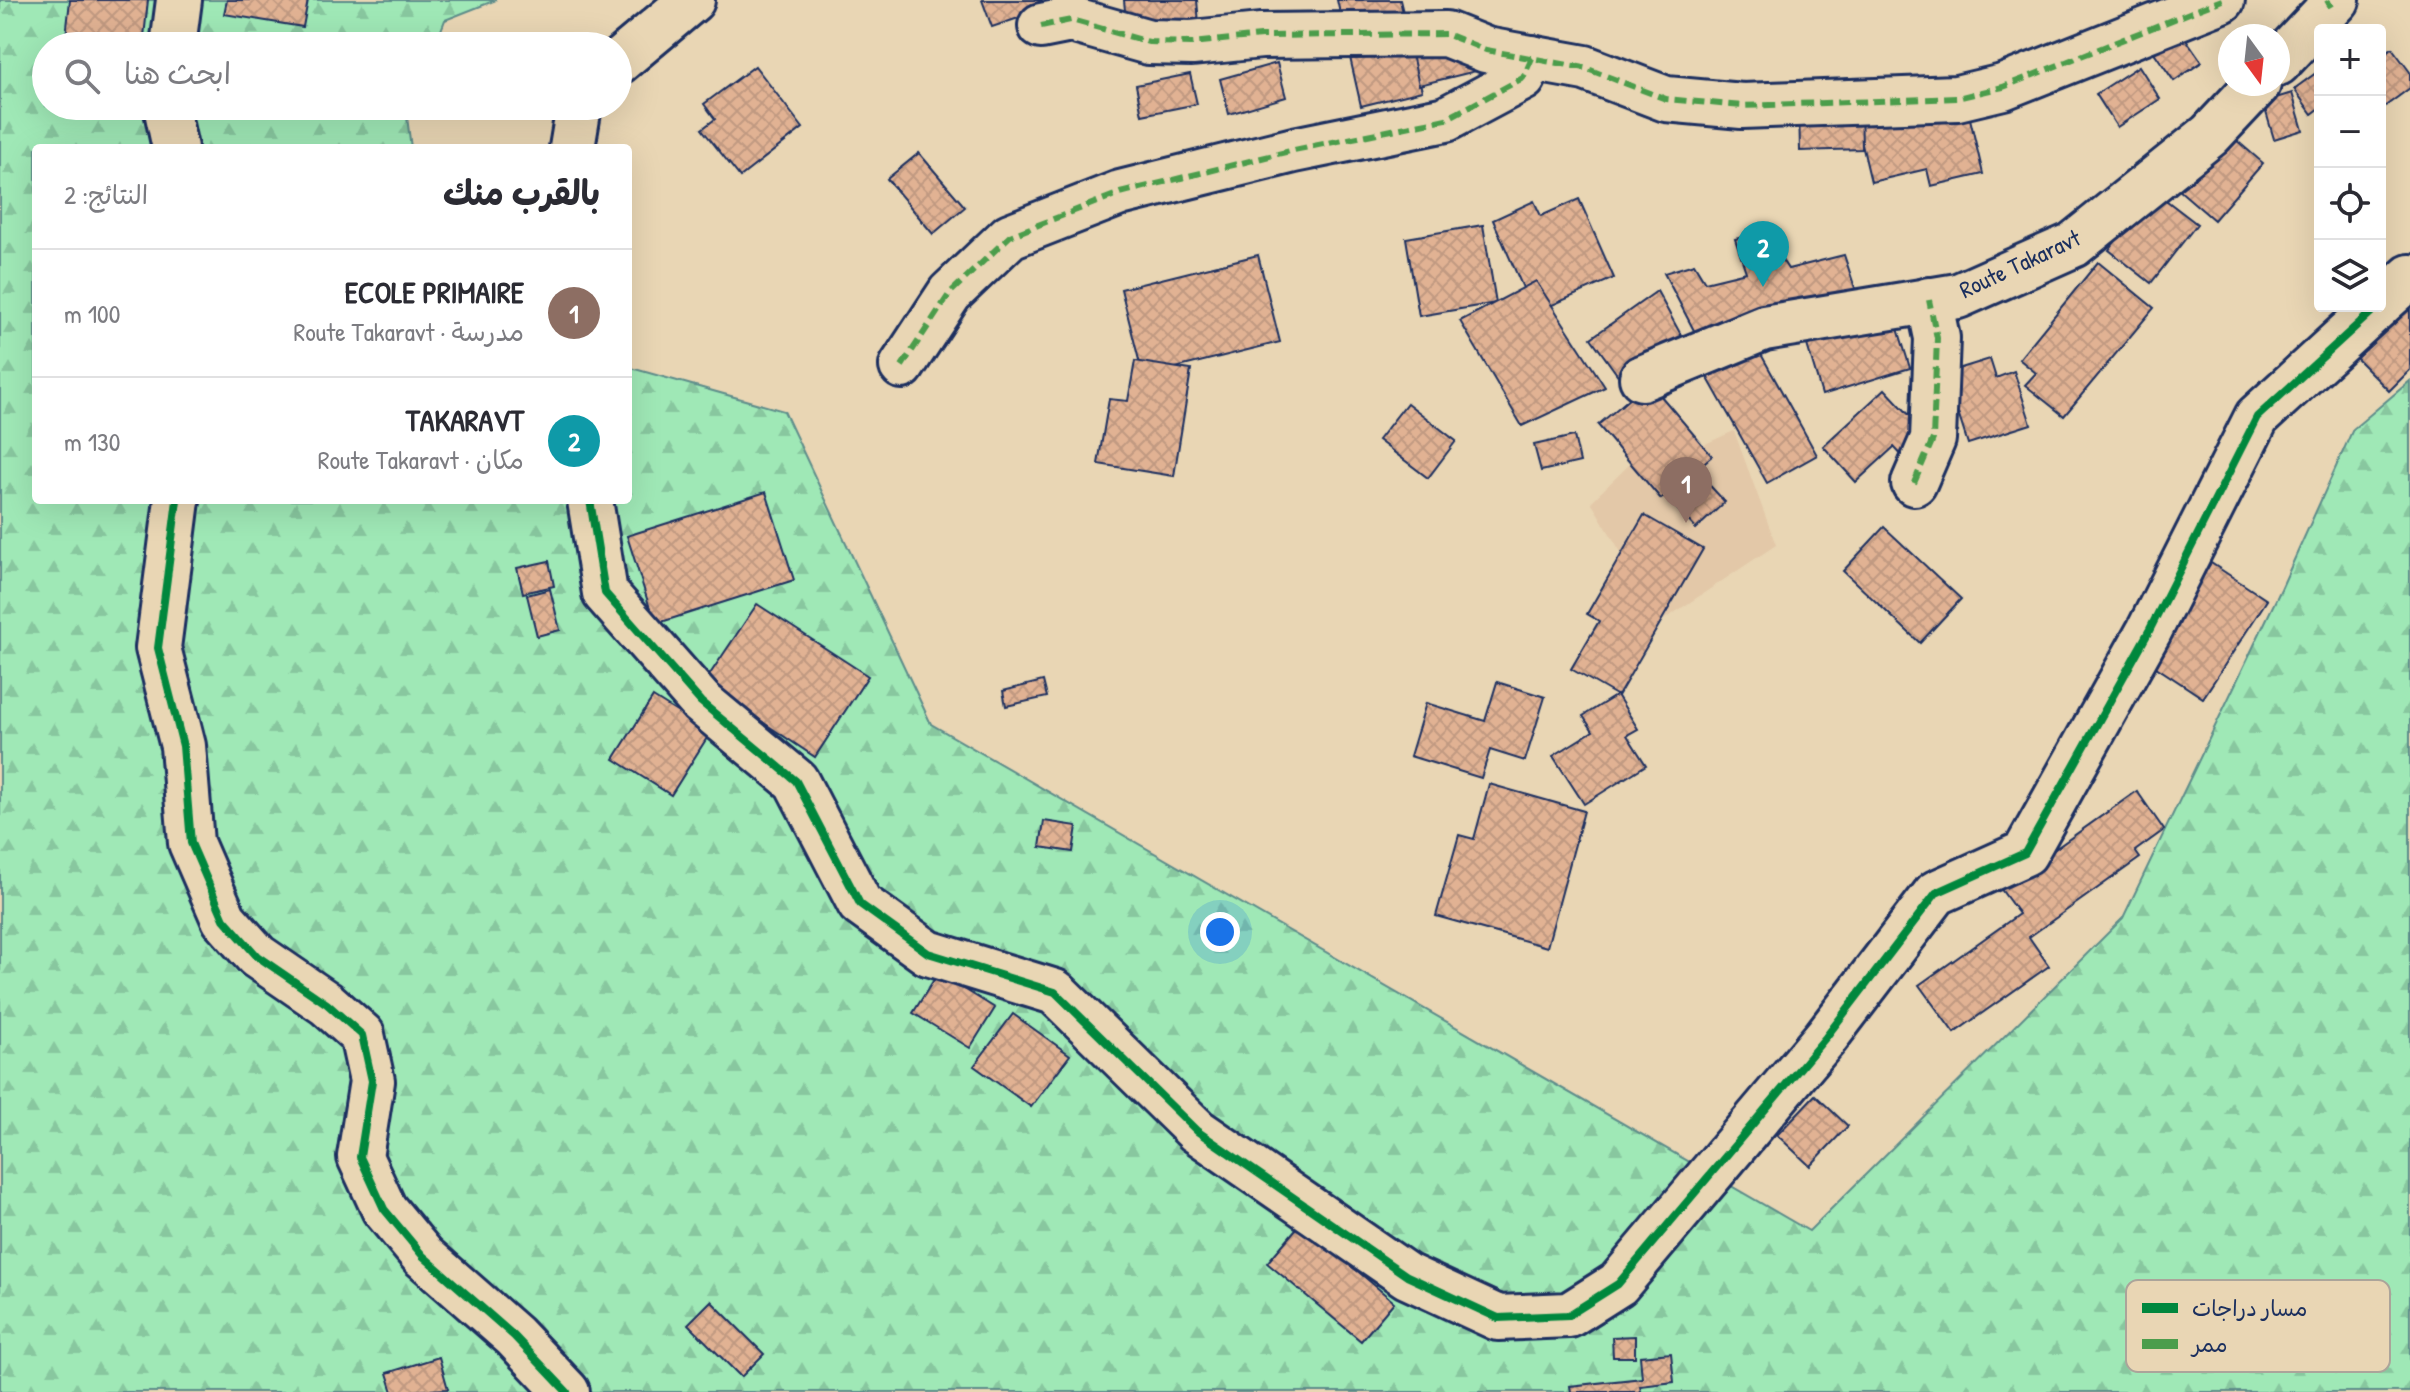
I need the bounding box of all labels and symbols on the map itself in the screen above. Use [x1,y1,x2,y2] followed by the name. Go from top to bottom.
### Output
[2218,24,2290,96] north arrow
[1737,221,1789,287] pin: 2
[1954,221,2086,305] street label: Route Takaravt
[1660,457,1712,523] pin: 1
[1200,912,1240,952] your location
[2126,1280,2390,1372] legend
[2192,1293,2308,1323] text: مسار دراجات
[2190,1329,2228,1359] text: ممر

